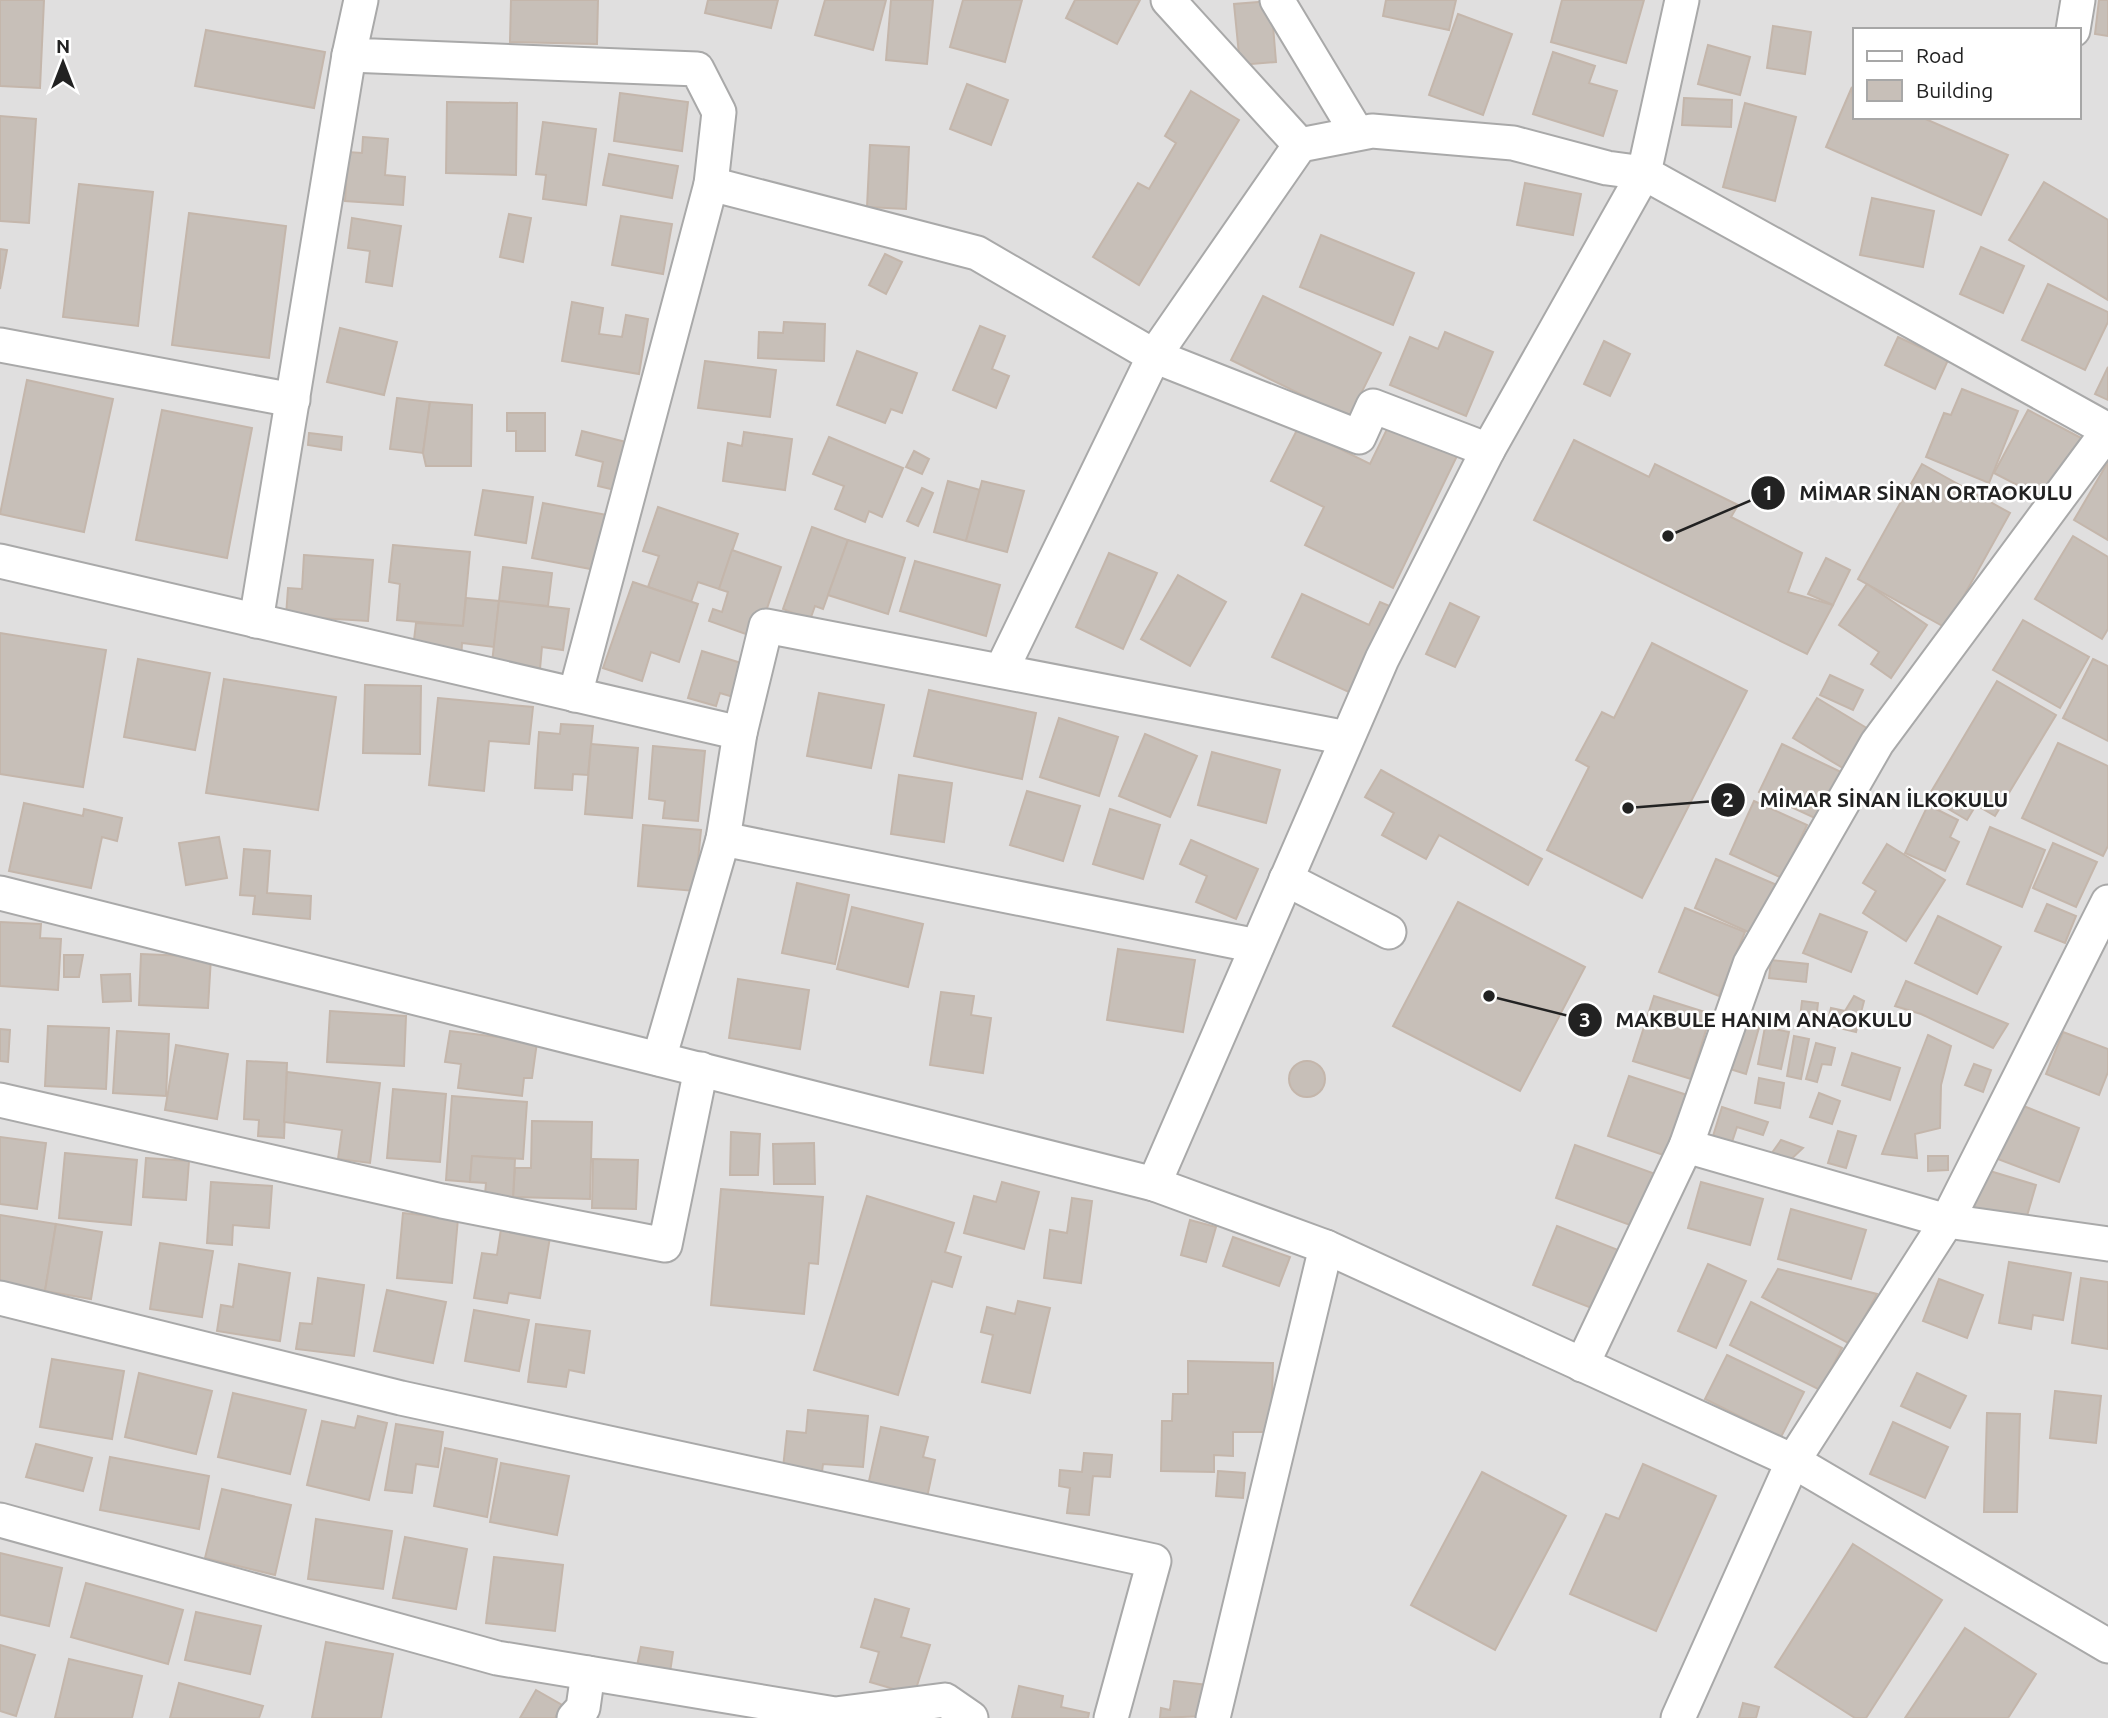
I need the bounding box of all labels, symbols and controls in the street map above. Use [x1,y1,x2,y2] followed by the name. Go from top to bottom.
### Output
[28,28,98,98] north arrow
[1853,28,2080,119] legend
[56,35,70,57] text: N
[1916,43,1964,67] text: Road
[1916,78,1993,102] text: Building
[1750,472,2086,514] callout: MİMAR SİNAN ORTAOKULU
[1762,480,1774,504] text: 1
[1799,480,2073,504] text: MİMAR SİNAN ORTAOKULU
[1711,779,2022,821] callout: MİMAR SİNAN İLKOKULU
[1722,787,1734,811] text: 2
[1760,787,2008,811] text: MİMAR SİNAN İLKOKULU
[1567,999,1927,1041] callout: MAKBULE HANIM ANAOKULU
[1579,1007,1591,1031] text: 3
[1616,1007,1912,1031] text: MAKBULE HANIM ANAOKULU

